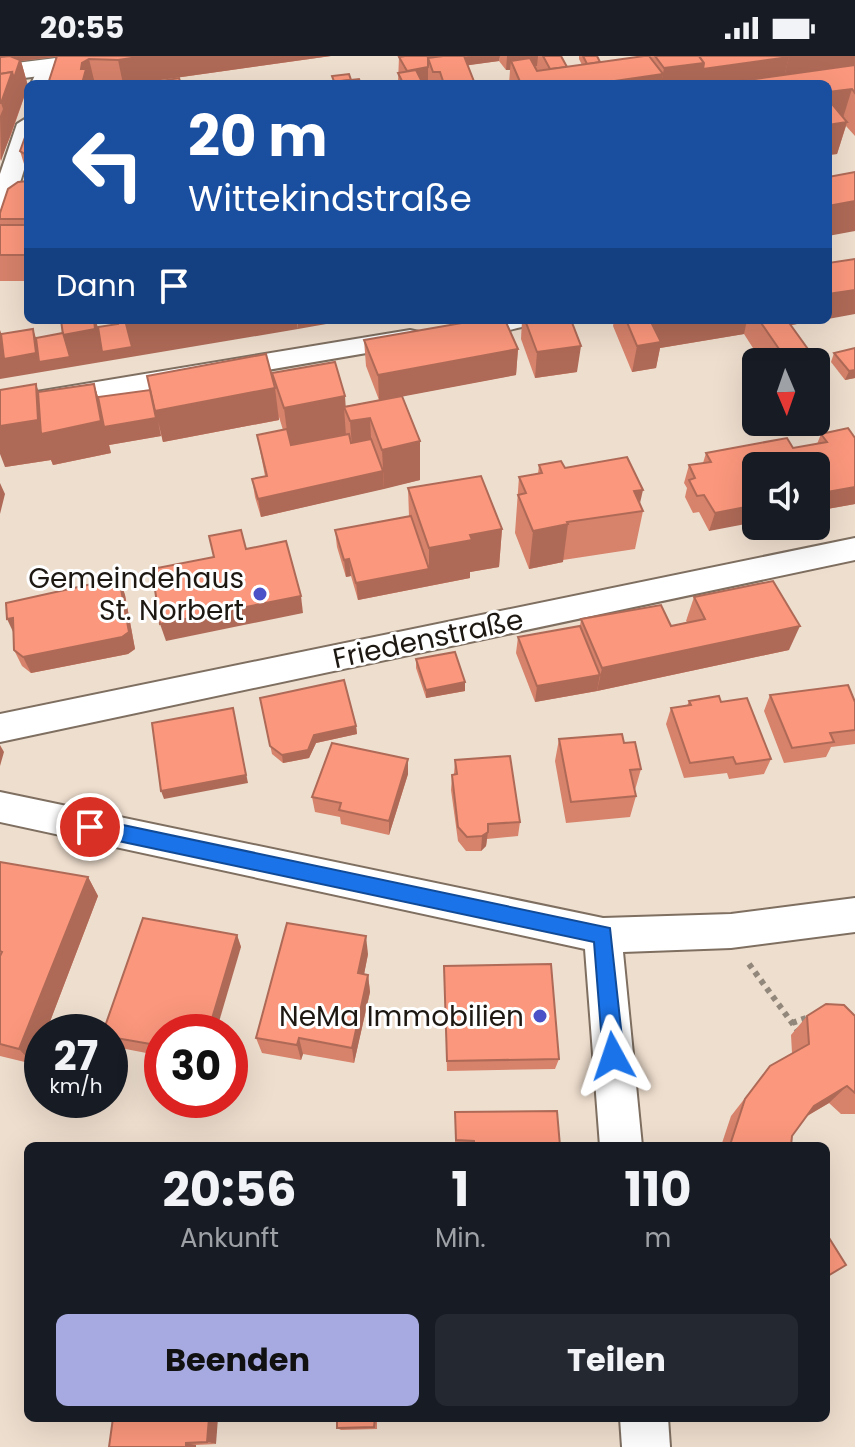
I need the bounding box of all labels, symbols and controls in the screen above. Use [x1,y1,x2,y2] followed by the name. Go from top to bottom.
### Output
[40,6,124,49] text: 20:55
[188,97,328,176] text: 20 m
[56,112,160,216] icon: left
[188,173,472,224] text: Wittekindstraße
[56,264,136,307] text: Dann
[152,264,196,308] icon: arrive
[742,348,830,436] north arrow
[742,348,830,540] map controls
[742,452,830,540] button: sound
[28,559,244,630] place label: Gemeindehaus St. Norbert
[251,585,269,603] marker: Gemeindehaus St. Norbert
[329,600,527,678] street label: Friedenstraße
[56,793,124,861] pin
[68,805,112,849] icon: arrive
[279,997,524,1036] place label: NeMa Immobilien
[531,1007,549,1025] marker: NeMa Immobilien
[144,1014,248,1118] speed limit sign: 30
[571,1014,655,1098] position arrow
[54,1028,98,1084] text: 27
[49,1072,103,1100] text: km/h
[162,1156,297,1223] text: 20:56
[451,1156,469,1223] text: 1
[624,1156,692,1223] text: 110
[180,1220,279,1256] text: Ankunft
[435,1220,486,1256] text: Min.
[645,1220,671,1256] text: m
[56,1314,419,1406] button: Beenden
[435,1314,798,1406] button: Teilen

